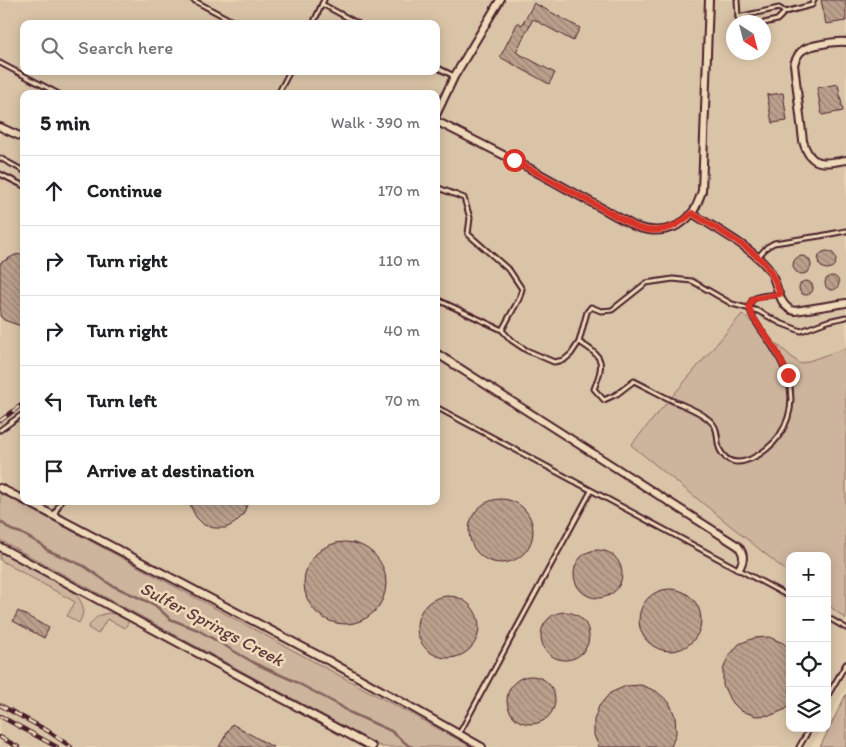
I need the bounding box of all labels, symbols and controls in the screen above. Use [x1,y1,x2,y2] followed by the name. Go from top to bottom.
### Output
[726,15,771,60] north arrow
[20,20,440,75] search box
[38,34,66,62] icon: search
[78,36,173,59] text: Search here
[40,110,90,135] text: 5 min
[331,113,420,132] text: Walk · 390 m
[503,149,526,172] route start
[40,177,68,205] icon: ahead
[87,179,162,202] text: Continue
[378,181,420,200] text: 170 m
[40,247,68,275] icon: right
[87,249,168,272] text: Turn right
[378,251,420,270] text: 110 m
[40,317,68,345] icon: right
[87,319,168,342] text: Turn right
[383,321,420,340] text: 40 m
[777,364,800,387] route end
[40,387,68,415] icon: left
[87,389,157,412] text: Turn left
[385,391,420,410] text: 70 m
[40,457,68,485] icon: arrive
[87,459,254,482] text: Arrive at destination
[786,552,831,732] map controls
[786,552,831,597] button: +
[136,577,289,672] water label: Sulfer Springs Creek
[786,597,831,642] button: −
[786,642,831,687] button: locate
[786,687,831,732] button: layers

